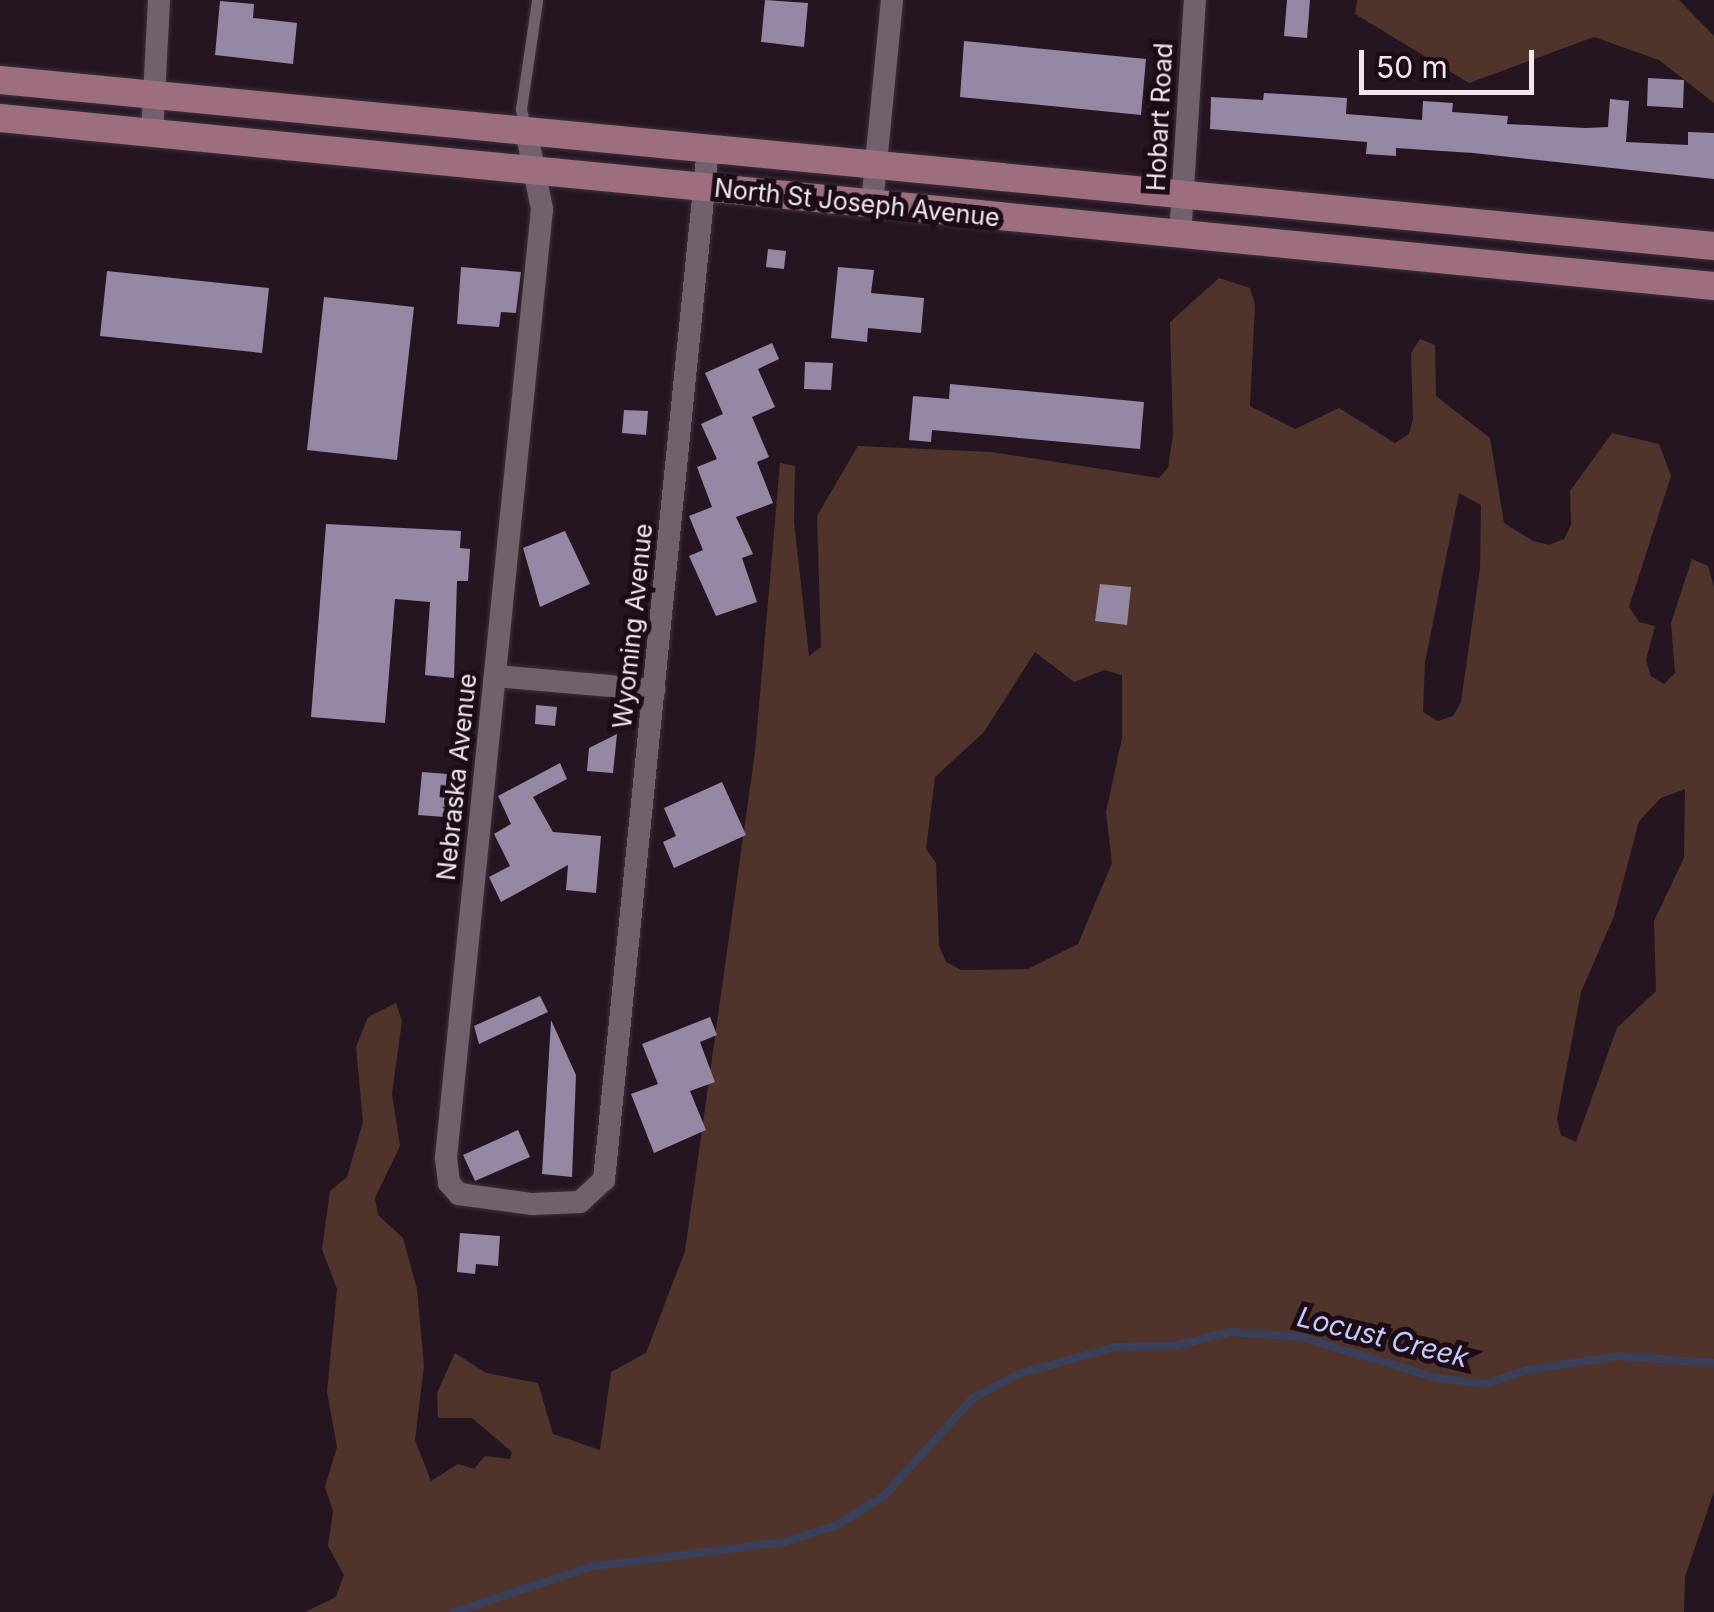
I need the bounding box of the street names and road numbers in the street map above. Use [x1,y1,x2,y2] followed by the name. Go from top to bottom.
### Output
[1141,42,1179,192] street label: Hobart Road
[713,173,1001,233] street label: North St Joseph Avenue
[607,522,659,730] street label: Wyoming Avenue
[431,672,483,882] street label: Nebraska Avenue

